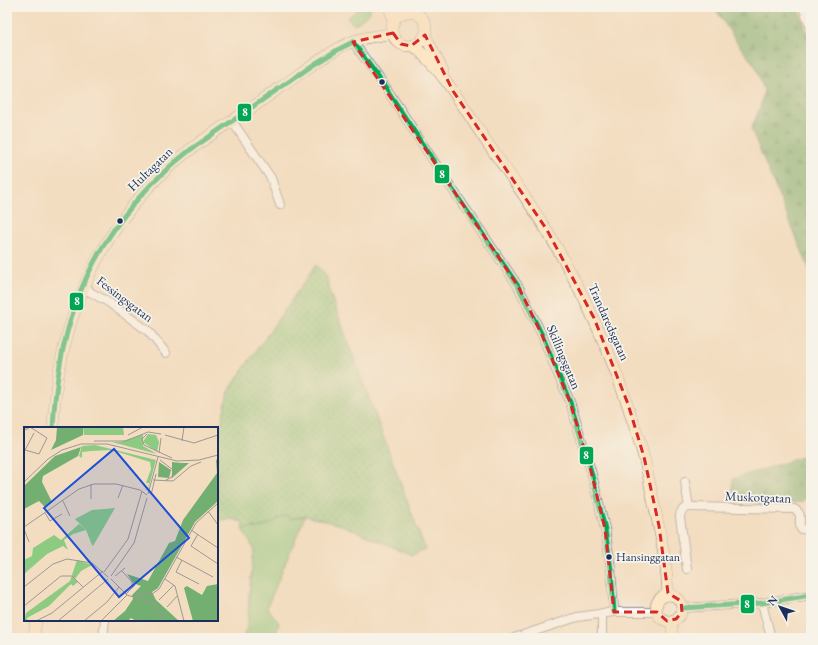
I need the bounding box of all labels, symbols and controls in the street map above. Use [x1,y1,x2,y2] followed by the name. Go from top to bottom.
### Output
[377,77,387,87] unlabelled marker
[237,103,252,122] line badge: 8
[242,105,248,119] text: 8
[124,143,176,195] street label: Hultagatan
[434,164,450,184] line badge: 8
[439,167,445,181] text: 8
[115,216,125,226] unlabelled marker
[93,272,157,326] street label: Fessingsgatan
[584,281,634,363] street label: Trandaredsgatan
[69,292,84,311] line badge: 8
[74,294,80,308] text: 8
[543,322,585,392] street label: Skillingsgatan
[24,427,218,621] inset map
[579,446,594,465] line badge: 8
[583,448,589,462] text: 8
[725,487,792,507] street label: Muskotgatan
[616,549,681,565] place label: Hansinggatan
[604,552,614,562] marker: Hansinggatan
[760,587,800,627] north arrow
[764,593,781,608] text: N
[740,594,755,614] line badge: 8
[744,597,750,611] text: 8

